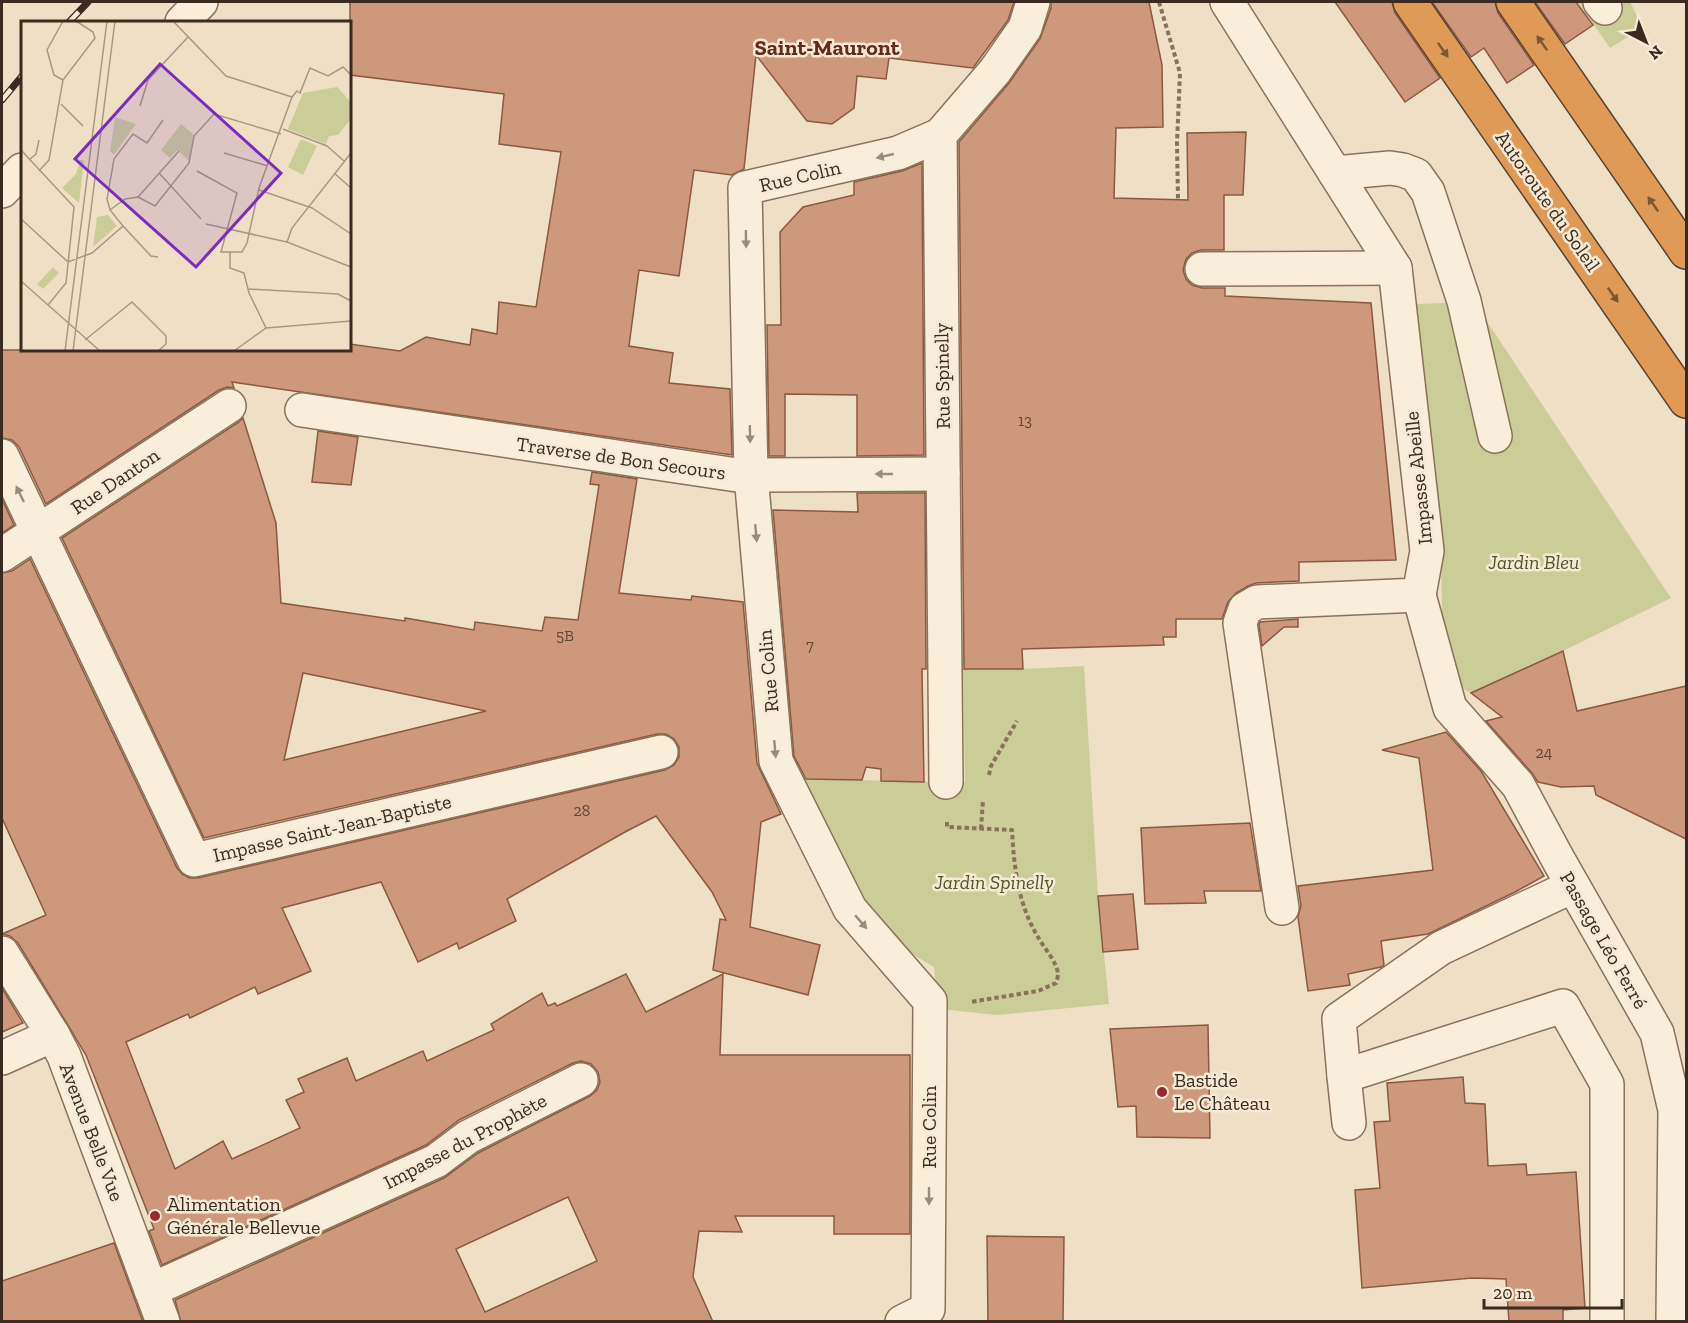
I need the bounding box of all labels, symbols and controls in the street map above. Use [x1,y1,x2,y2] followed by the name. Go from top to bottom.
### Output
[1616,12,1676,72] north arrow
[21,21,351,351] inset map
[754,34,900,61] district label: Saint-Mauront
[1536,36,1548,52] one-way arrow
[1437,41,1449,57] one-way arrow
[1645,42,1667,64] text: N
[1491,126,1605,276] street label: Autoroute du Soleil
[876,152,894,162] one-way arrow
[757,155,844,197] street label: Rue Colin
[1647,196,1659,212] one-way arrow
[741,230,751,249] one-way arrow
[1607,287,1619,303] one-way arrow
[929,322,955,429] street label: Rue Spinelly
[1399,410,1437,546] street label: Impasse Abeille
[1018,411,1032,430] house number: 13
[745,425,755,444] one-way arrow
[515,431,727,485] street label: Traverse de Bon Secours
[66,442,164,519] street label: Rue Danton
[875,469,894,479] one-way arrow
[15,486,24,503] one-way arrow
[751,524,761,543] one-way arrow
[1488,550,1579,574] park label: Jardin Bleu
[556,626,574,645] house number: 5B
[752,628,784,713] street label: Rue Colin
[806,636,814,655] house number: 7
[770,739,780,758] one-way arrow
[1536,743,1553,762] house number: 24
[210,789,454,867] street label: Impasse Saint-Jean-Baptiste
[574,801,590,820] house number: 28
[1555,867,1653,1013] street label: Passage Léo Ferré
[933,870,1054,894] park label: Jardin Spinelly
[855,914,868,930] one-way arrow
[55,1059,129,1205] street label: Avenue Belle Vue
[1174,1068,1270,1115] place label: Bastide Le Château
[917,1085,941,1169] street label: Rue Colin
[1155,1085,1169,1099] marker: Bastide Le Château
[379,1088,551,1194] street label: Impasse du Prophète
[924,1187,934,1206] one-way arrow
[167,1192,320,1239] place label: Alimentation Générale Bellevue
[148,1209,162,1223] marker: Alimentation Générale Bellevue
[1484,1272,1622,1310] scale bar
[1493,1282,1533,1304] text: 20 m

